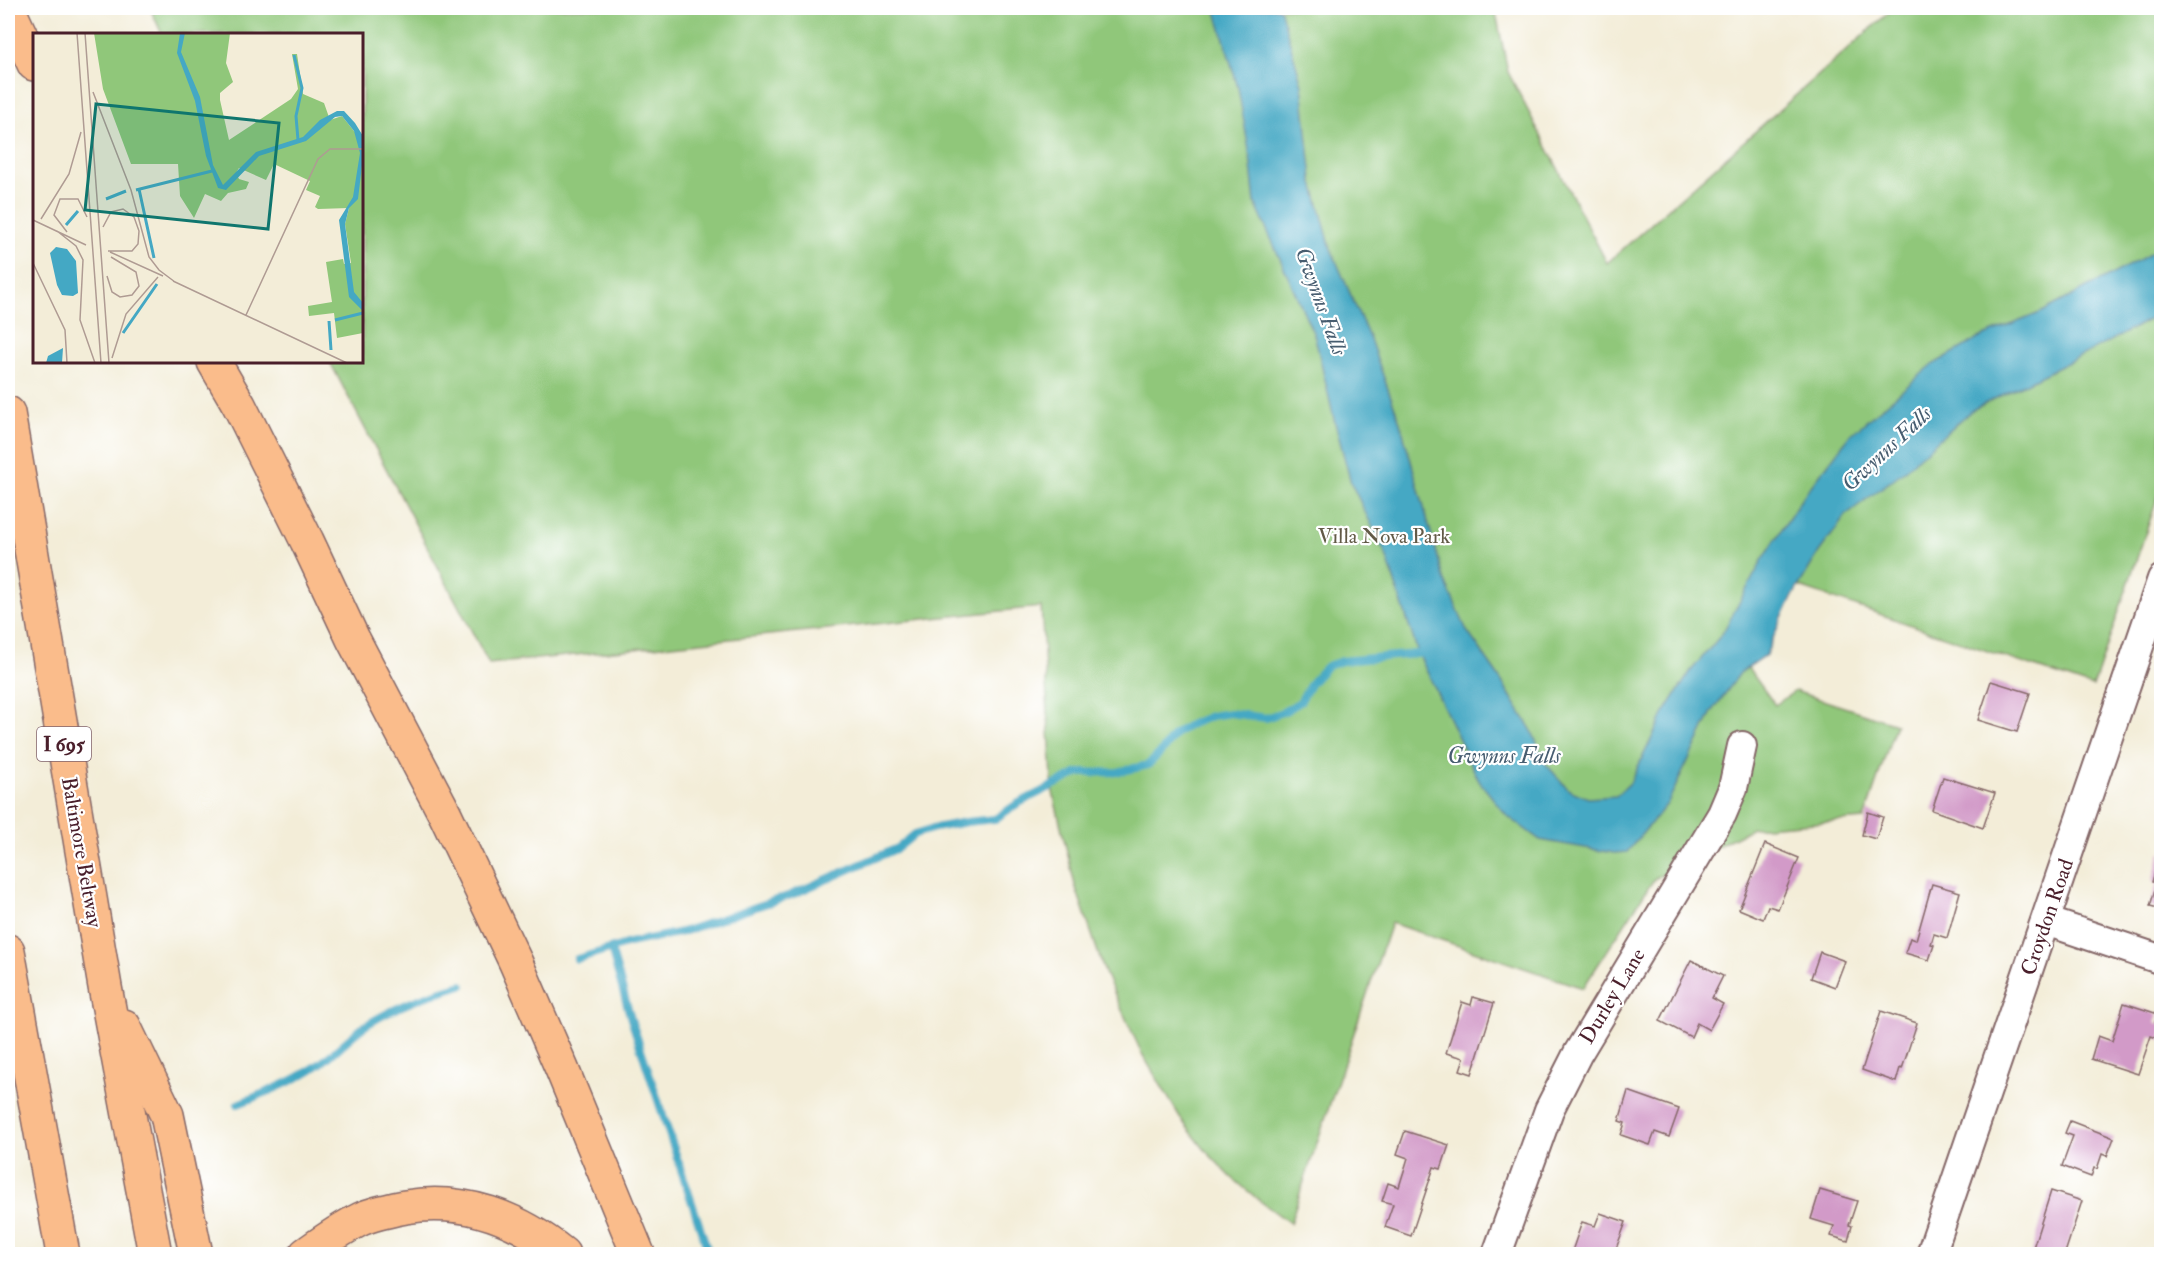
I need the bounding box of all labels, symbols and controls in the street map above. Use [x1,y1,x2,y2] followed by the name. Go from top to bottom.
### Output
[33,33,363,363] inset map
[1289,244,1354,360] water label: Gwynns Falls
[1836,399,1938,497] water label: Gwynns Falls
[1318,523,1450,550] park label: Villa Nova Park
[37,727,91,761] road number: I 695
[1448,742,1561,770] water label: Gwynns Falls
[55,775,108,930] street label: Baltimore Beltway
[2015,855,2080,979] street label: Croydon Road
[1573,943,1652,1049] street label: Durley Lane

